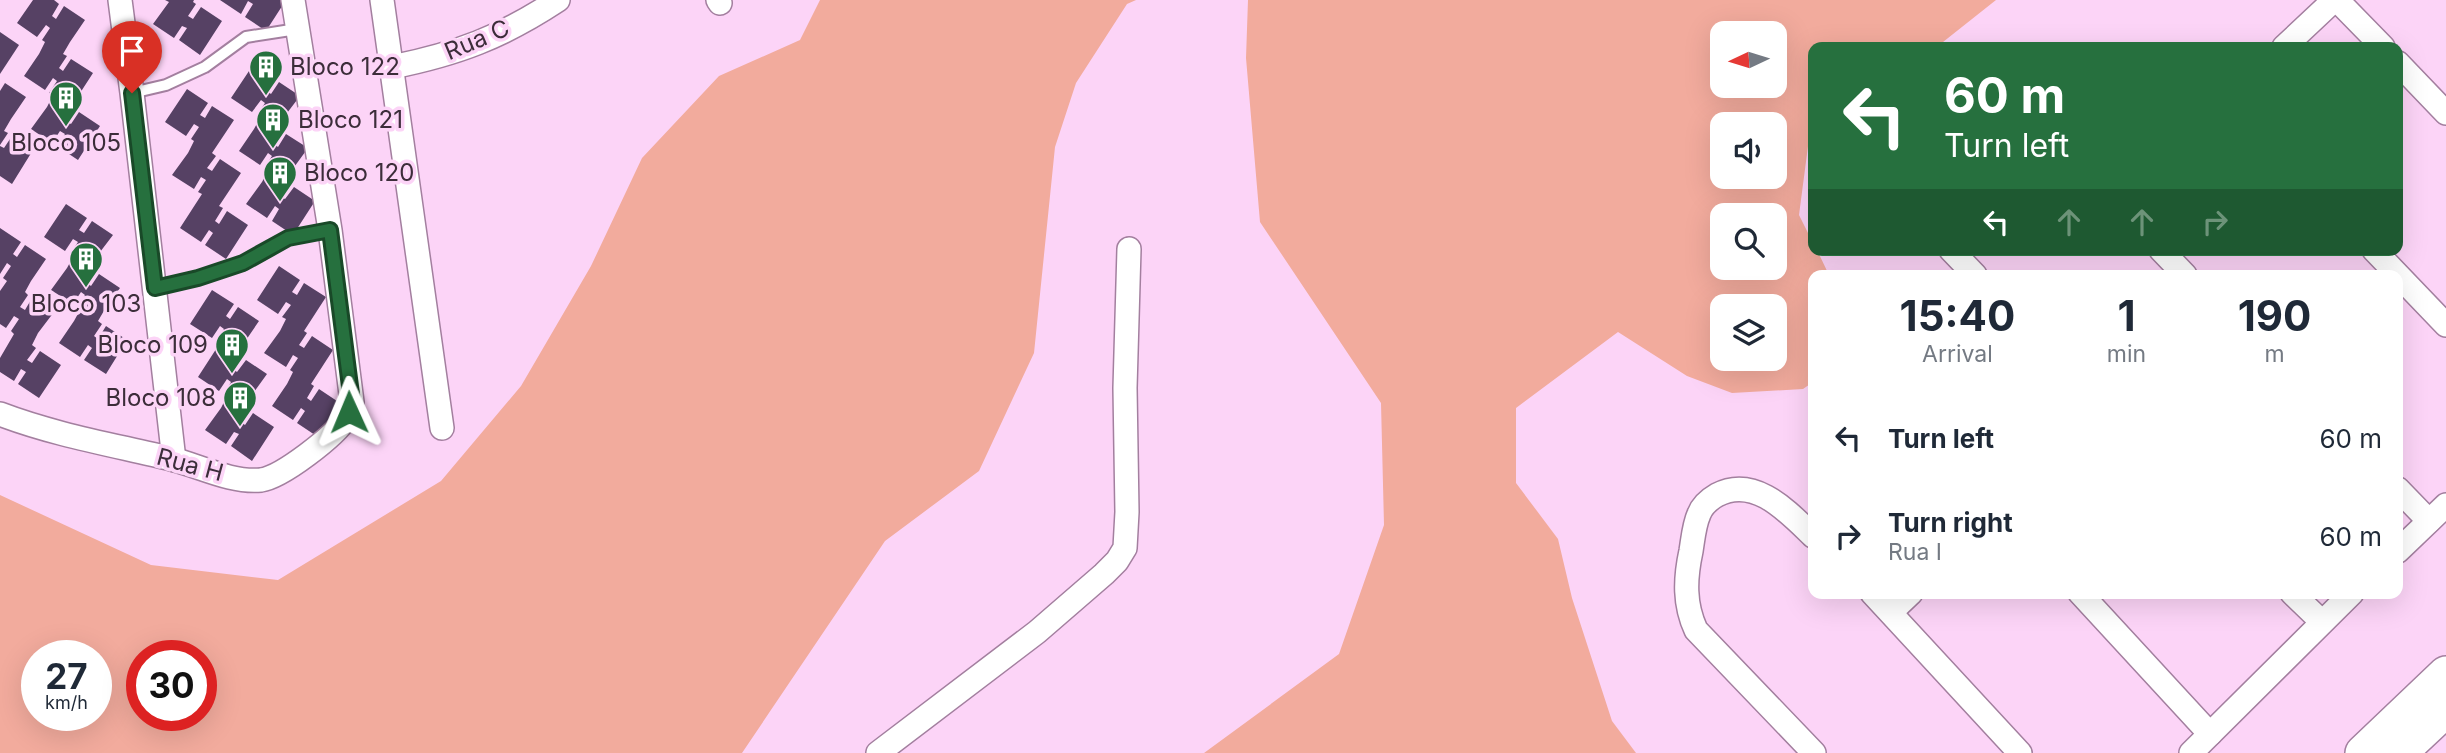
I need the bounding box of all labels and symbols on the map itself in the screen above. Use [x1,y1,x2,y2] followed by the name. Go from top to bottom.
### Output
[440,13,513,66] street label: Rua C
[102,21,162,93] pin
[1710,21,1787,98] north arrow
[247,48,285,97] building icon: Bloco 122
[290,52,400,81] place label: Bloco 122
[47,79,85,128] building icon: Bloco 105
[254,101,292,150] building icon: Bloco 121
[298,105,403,134] place label: Bloco 121
[11,128,121,157] place label: Bloco 105
[261,154,299,203] building icon: Bloco 120
[304,158,414,187] place label: Bloco 120
[67,240,105,289] building icon: Bloco 103
[31,289,141,318] place label: Bloco 103
[213,326,251,375] building icon: Bloco 109
[97,330,208,359] place label: Bloco 109
[312,375,386,449] position arrow
[221,379,259,428] building icon: Bloco 108
[105,383,216,412] place label: Bloco 108
[154,442,227,487] street label: Rua H
[126,640,217,731] speed limit sign: 30

